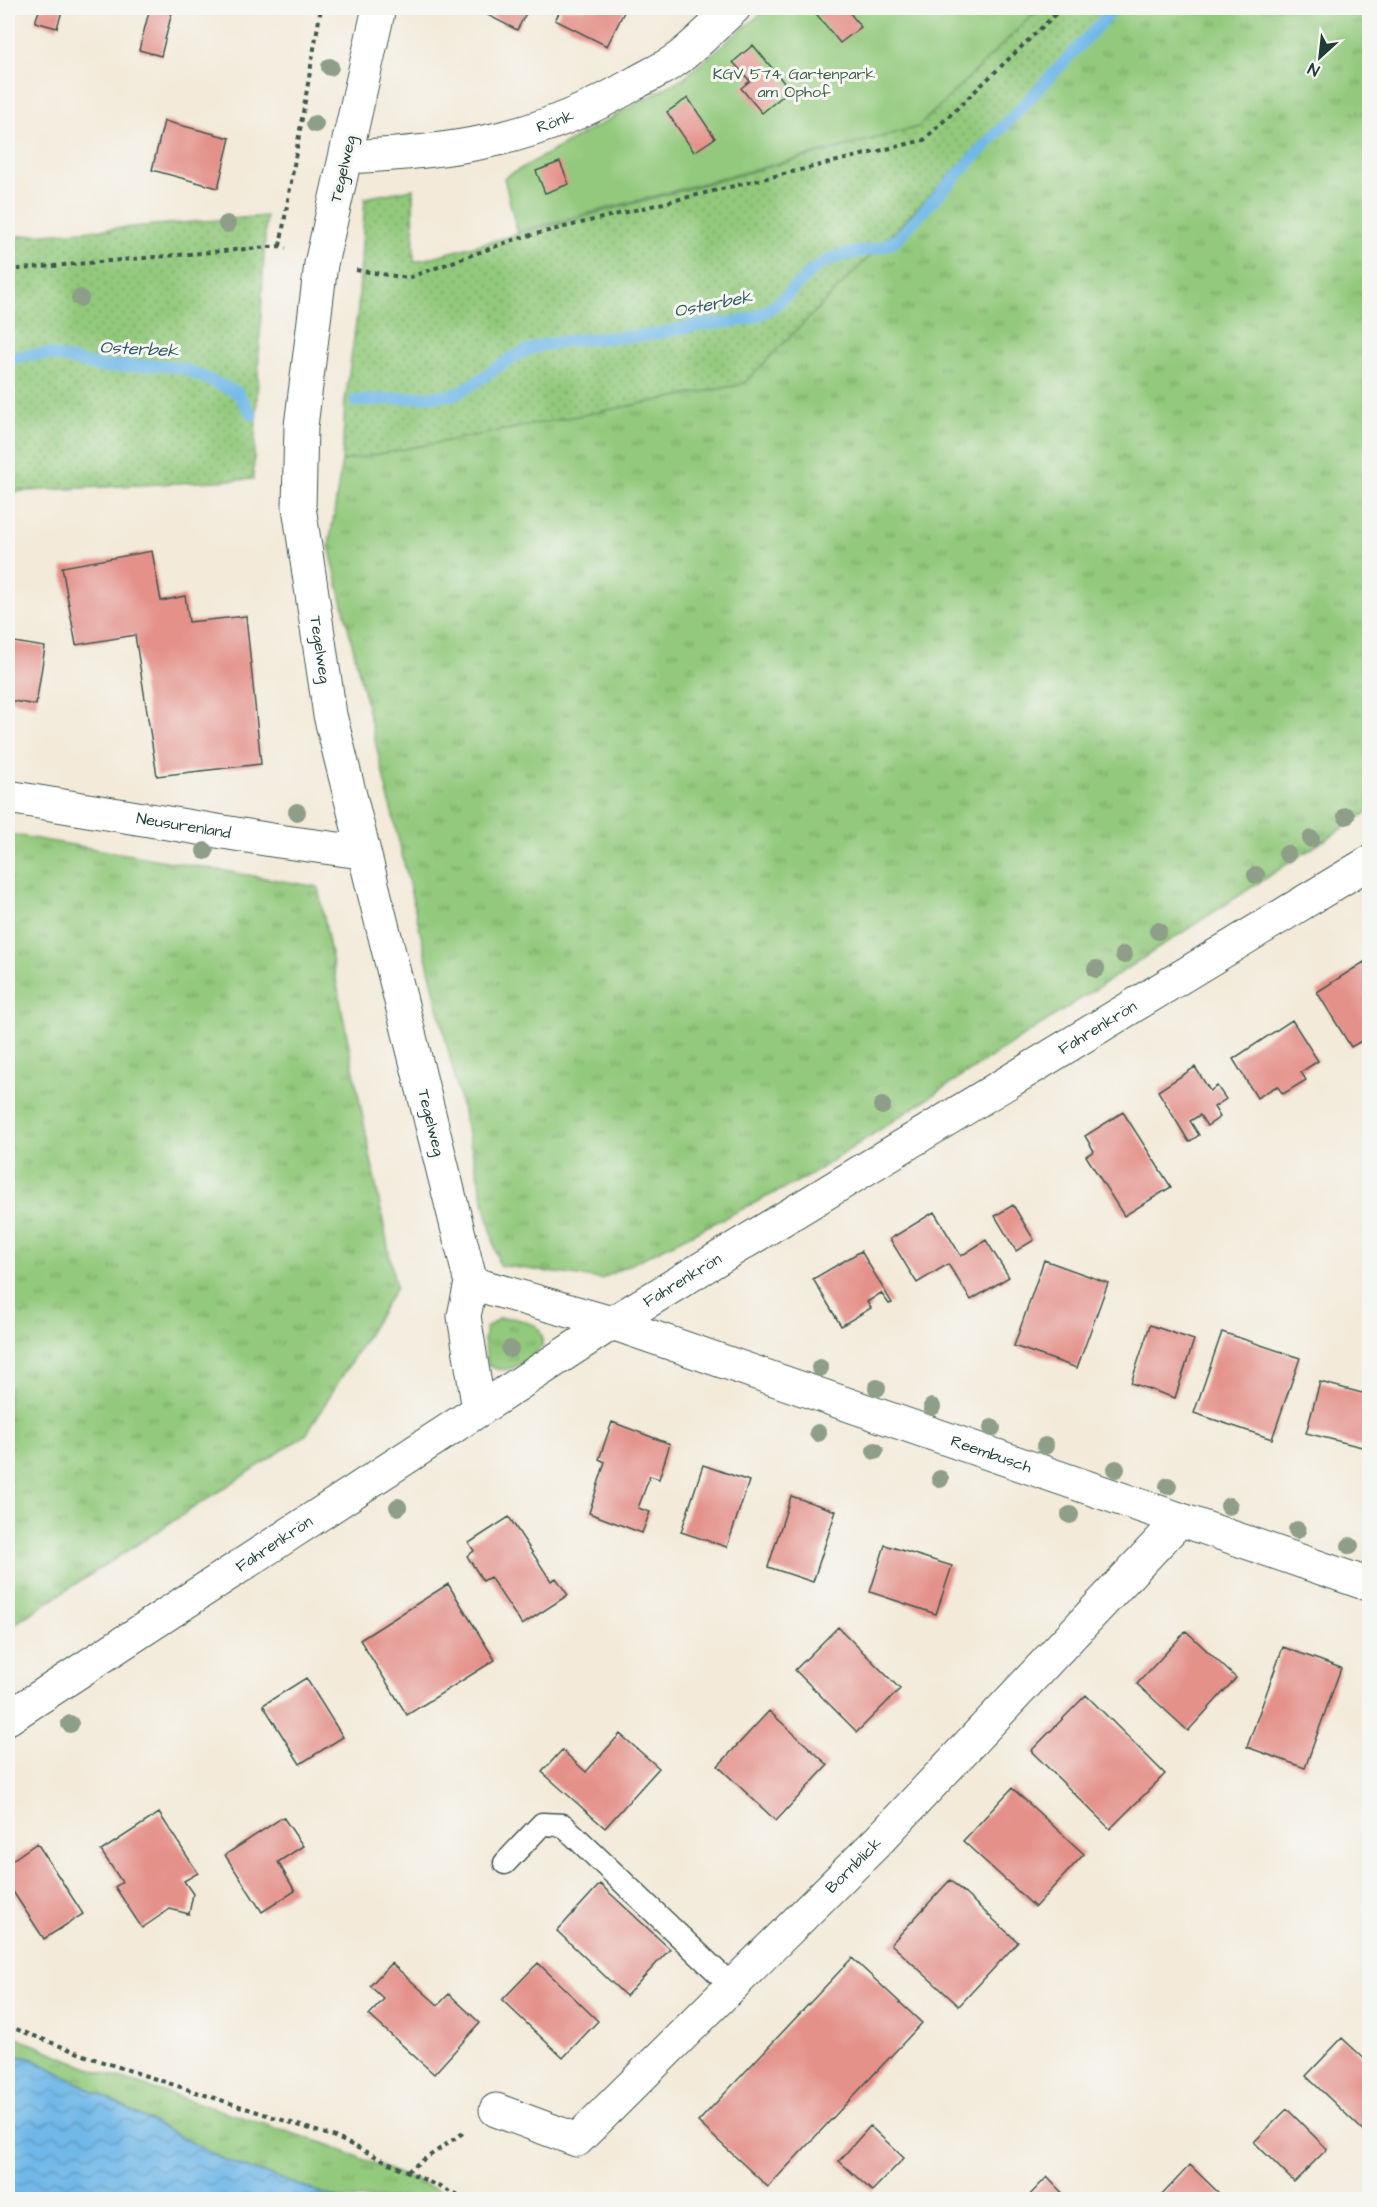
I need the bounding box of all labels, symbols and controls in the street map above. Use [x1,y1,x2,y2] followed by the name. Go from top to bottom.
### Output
[1290,27,1350,87] north arrow
[1304,57,1323,82] text: N
[713,63,875,103] park label: KGV 574 Gartenpark am Ophof
[534,104,577,139] street label: Rönk
[325,133,362,205] street label: Tegelweg
[672,284,755,324] water label: Osterbek
[99,334,180,364] water label: Osterbek
[304,614,336,685] street label: Tegelweg
[135,807,232,844] street label: Neusurenland
[1054,995,1141,1060] street label: Fahrenkrön
[412,1087,450,1158] street label: Tegelweg
[639,1248,726,1313] street label: Fahrenkrön
[948,1430,1035,1478] street label: Reembusch
[231,1511,317,1577] street label: Fahrenkrön
[820,1832,887,1898] street label: Bornblick

